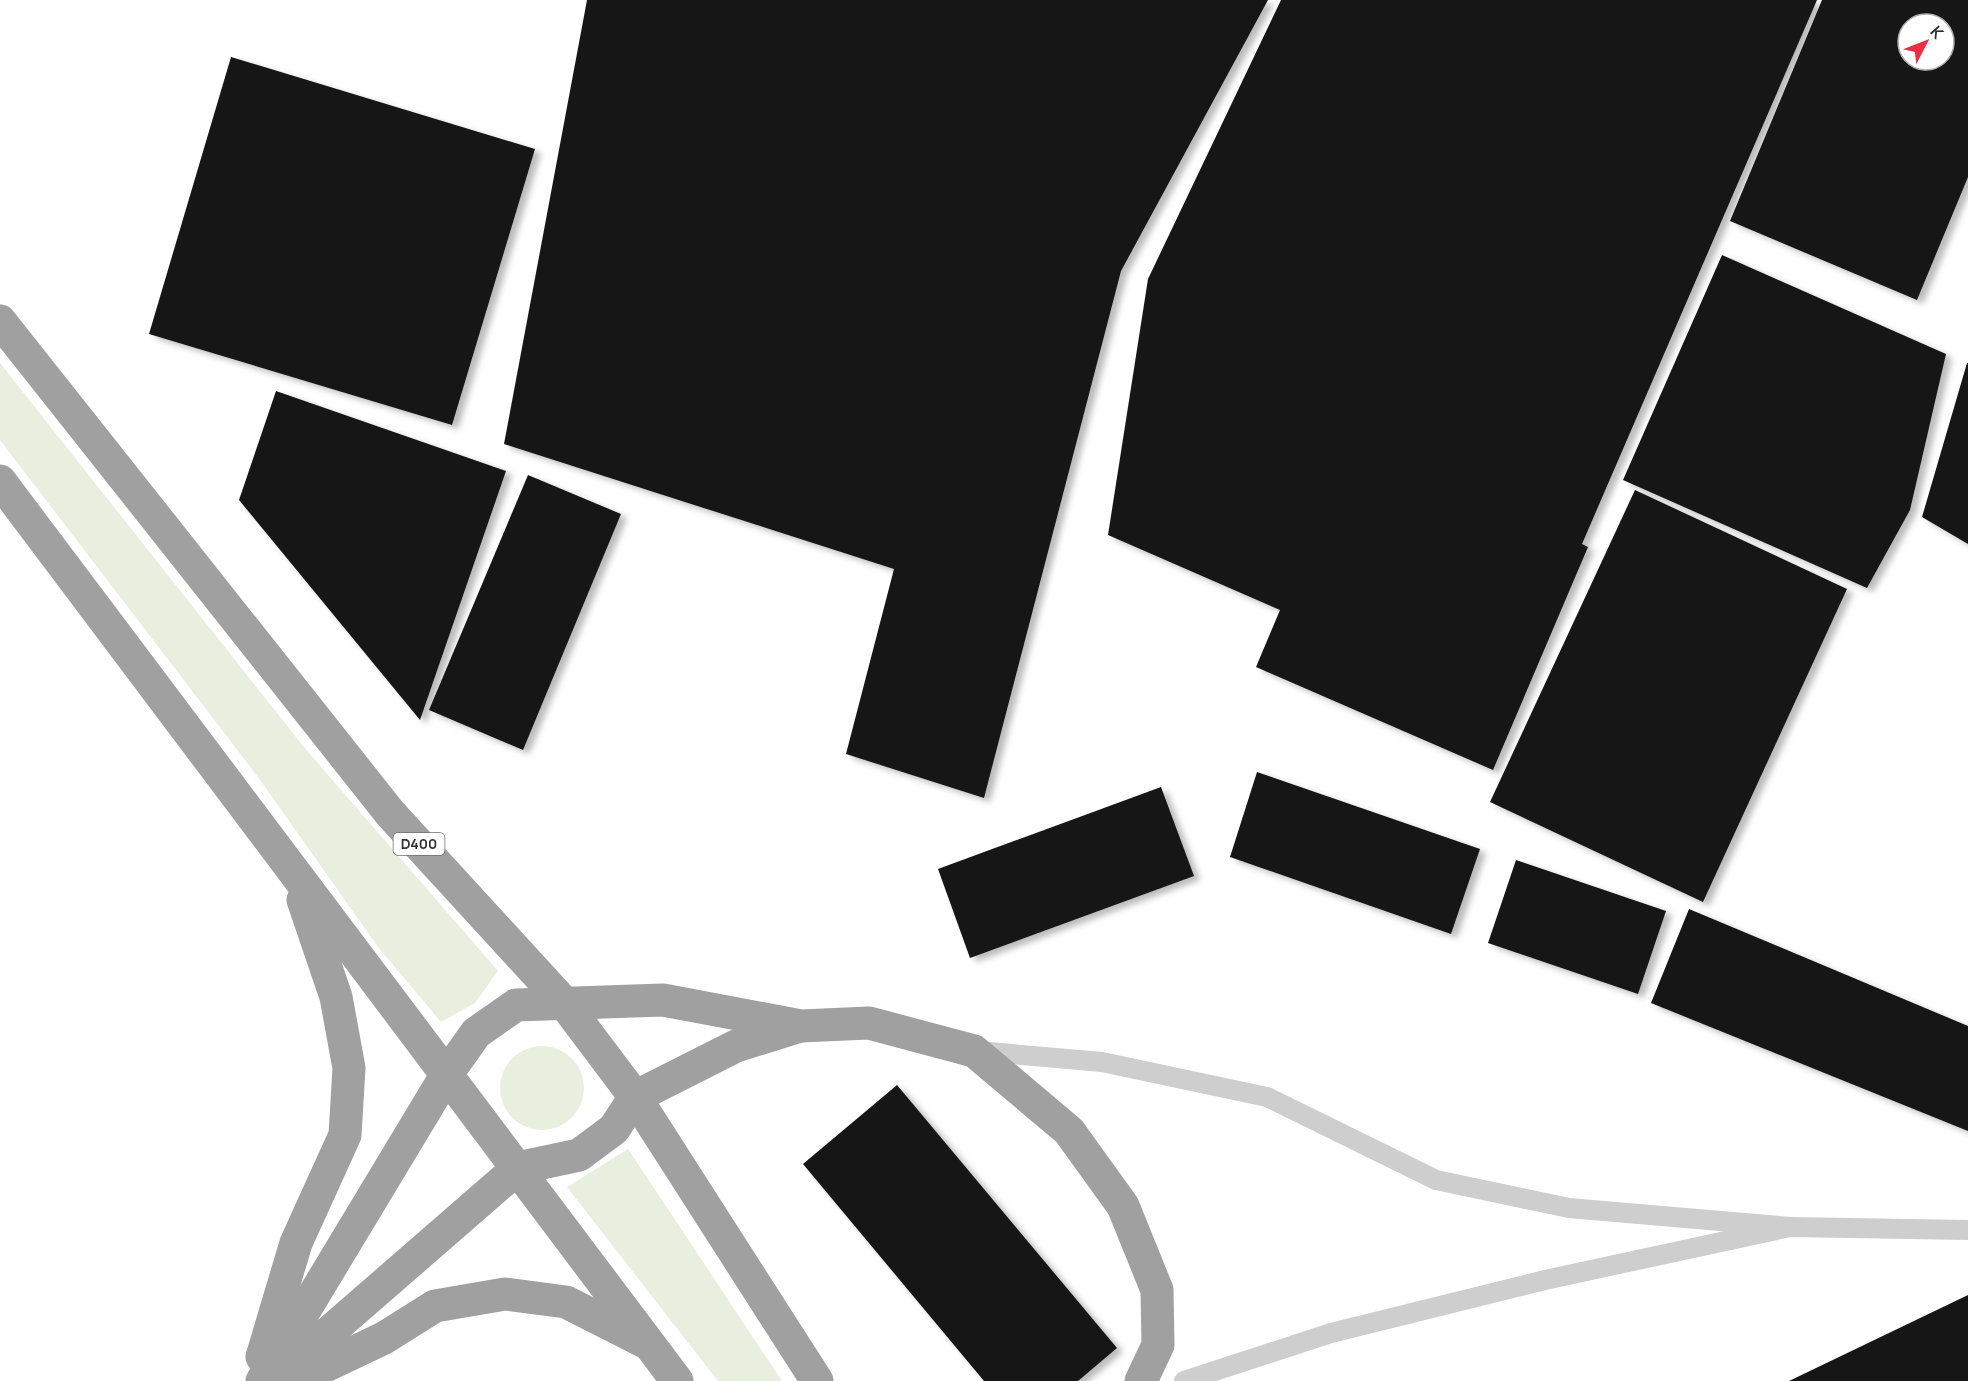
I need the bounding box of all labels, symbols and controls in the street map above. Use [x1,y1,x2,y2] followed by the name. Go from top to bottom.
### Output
[1896,12,1956,72] north arrow
[1926,21,1949,44] text: K
[394,833,444,855] road number: D400

